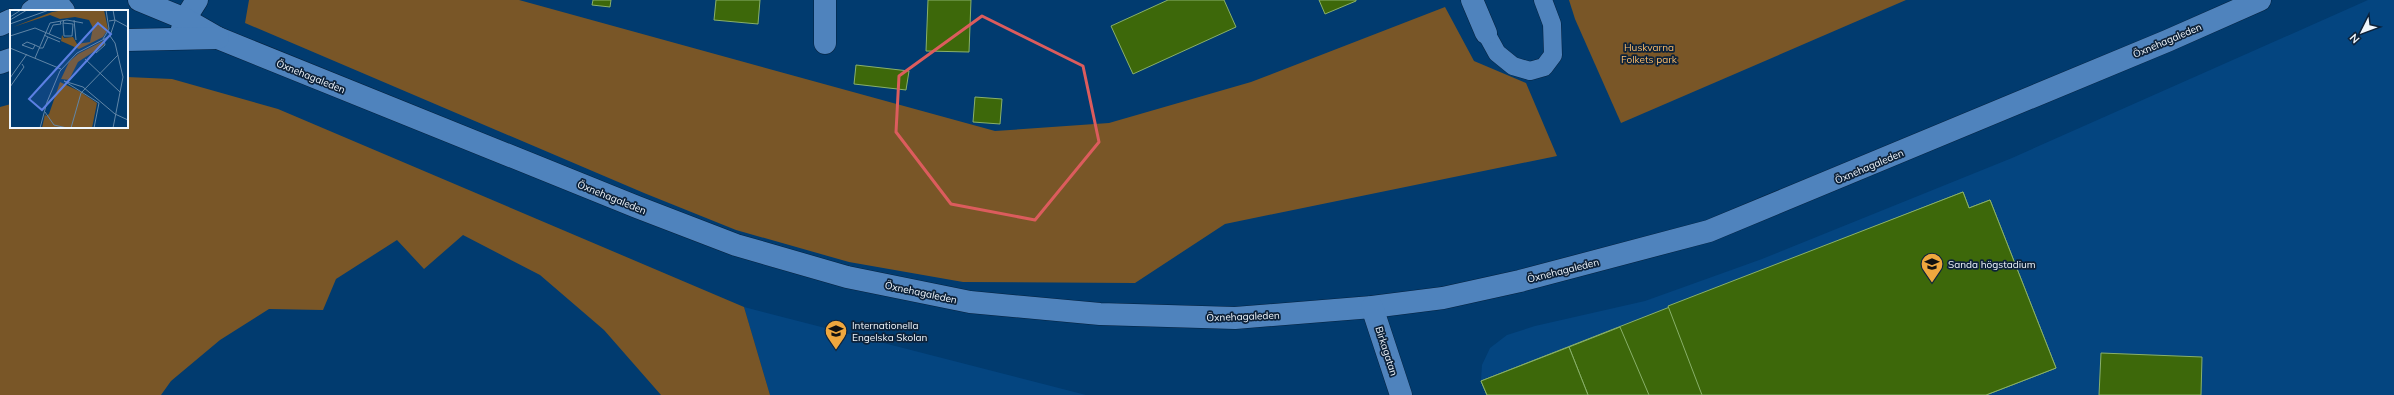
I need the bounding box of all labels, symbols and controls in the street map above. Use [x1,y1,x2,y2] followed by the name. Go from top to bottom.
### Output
[10,10,128,128] inset map
[2342,12,2382,52] north arrow
[2131,20,2204,61] street label: Öxnehagaleden
[2347,31,2363,46] text: N
[1621,41,1678,66] park label: Huskvarna Folkets park
[274,57,347,96] street label: Öxnehagaleden
[1833,146,1906,187] street label: Öxnehagaleden
[575,178,648,217] street label: Öxnehagaleden
[1919,251,1945,284] school or university icon: Sanda högstadium
[1526,255,1600,286] street label: Öxnehagaleden
[1948,258,2036,271] place label: Sanda högstadium
[884,279,958,307] street label: Öxnehagaleden
[1206,309,1280,324] street label: Öxnehagaleden
[823,318,849,351] school or university icon: Internationella Engelska Skolan
[852,319,928,344] place label: Internationella Engelska Skolan
[1372,325,1401,378] street label: Birkagatan

